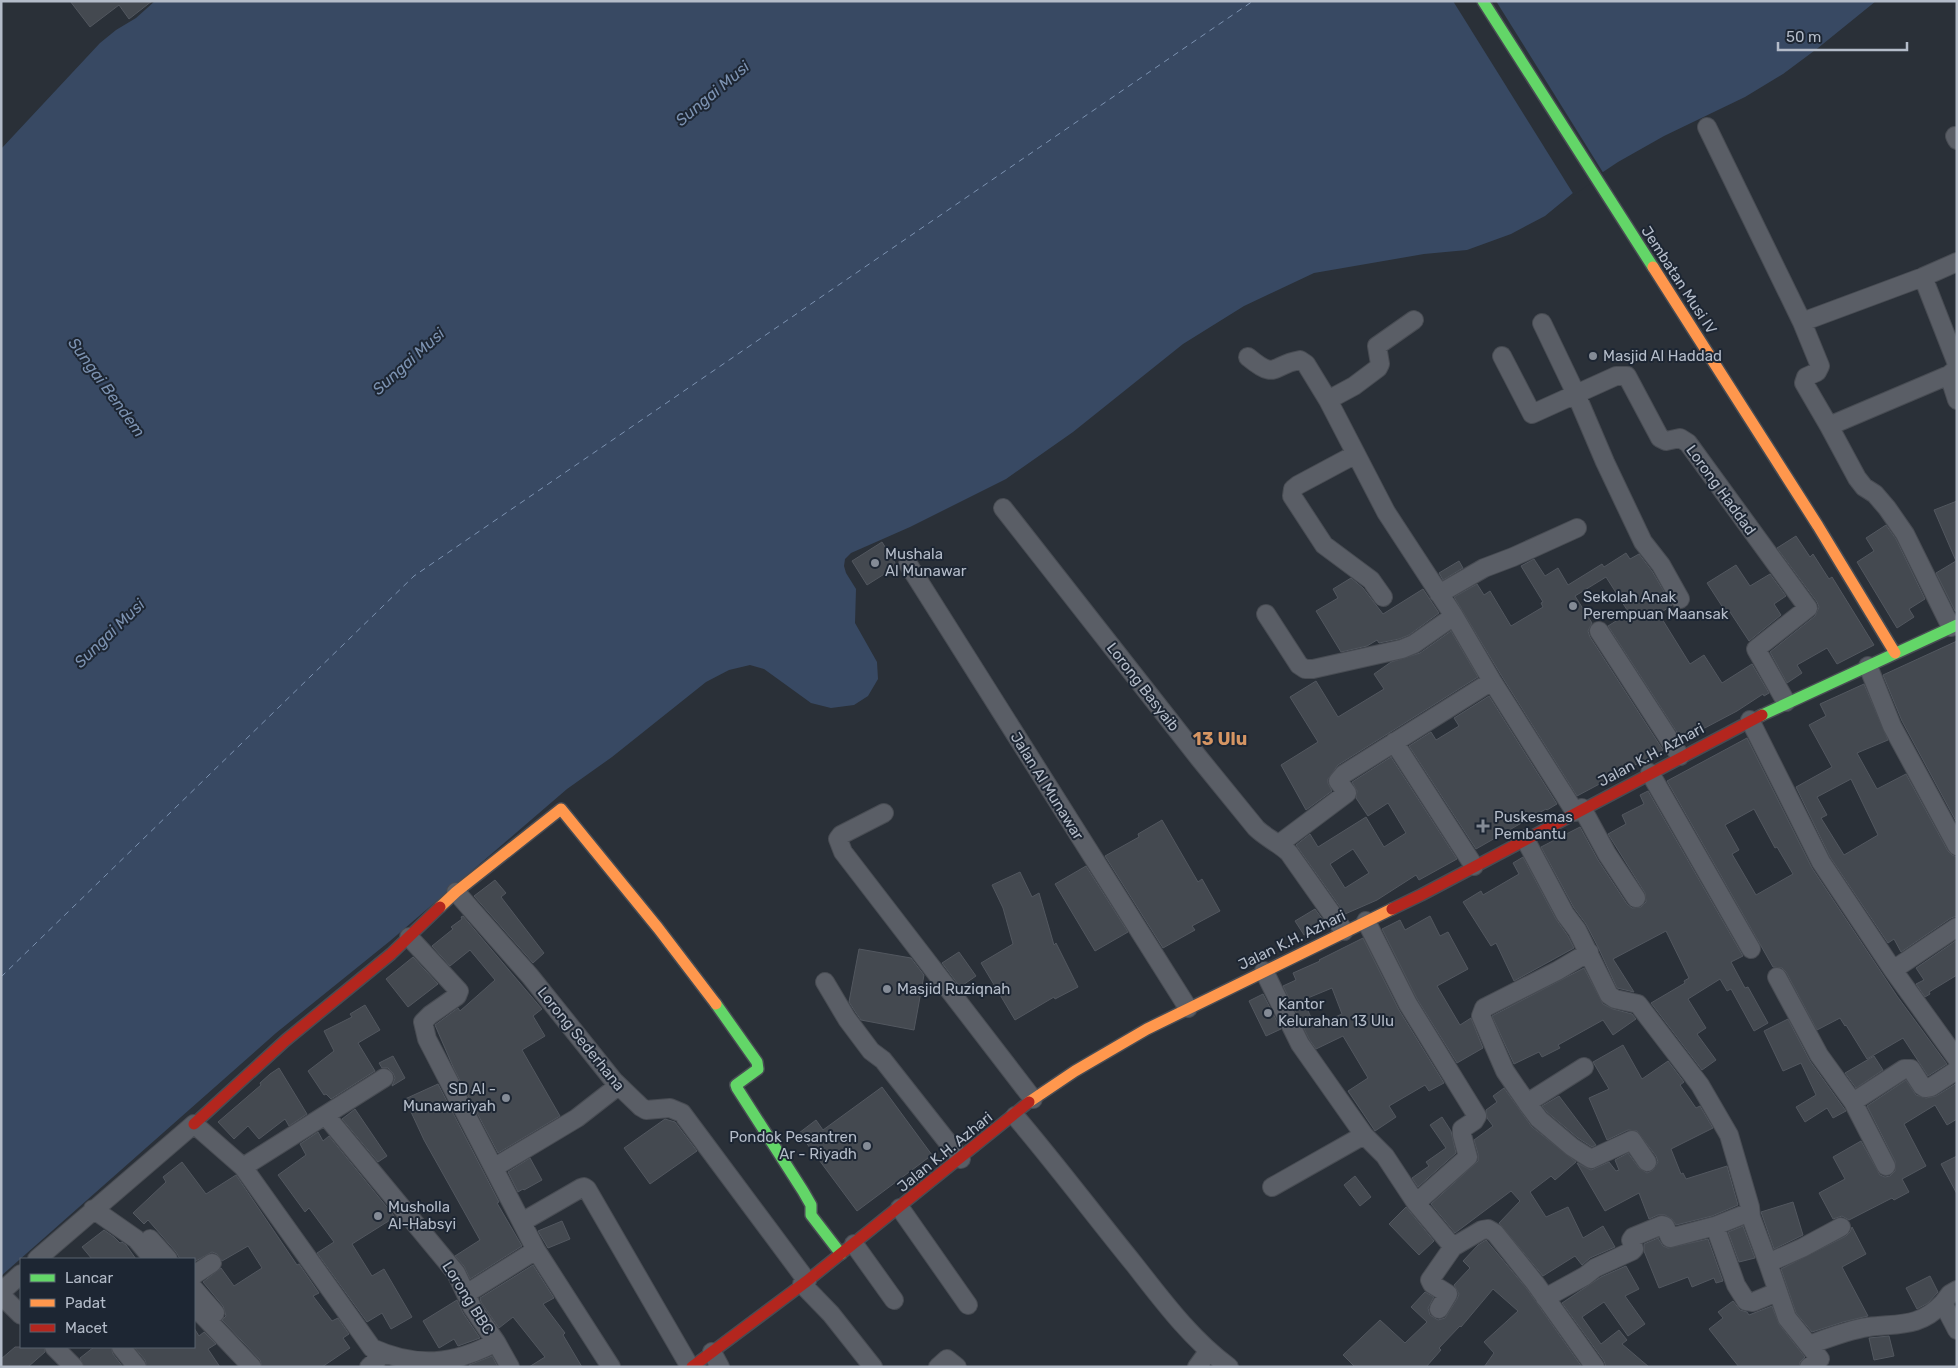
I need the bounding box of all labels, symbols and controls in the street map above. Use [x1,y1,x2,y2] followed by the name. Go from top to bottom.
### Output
[1778,20,1907,52] scale bar
[1786,28,1821,46] text: 50 m
[672,56,754,130] water label: Sungai Musi
[1637,223,1721,338] street label: Jembatan Musi IV
[368,323,449,399] water label: Sungai Musi
[64,334,149,441] water label: Sungai Bendem
[1603,347,1722,365] place label: Masjid Al Haddad
[1587,350,1599,362] marker: Masjid Al Haddad
[1682,441,1760,539] street label: Lorong Haddad
[885,545,967,580] place label: Mushala Al Munawar
[869,557,881,569] marker: Mushala Al Munawar
[1583,588,1729,623] place label: Sekolah Anak Perempuan Maansak
[70,594,149,672] water label: Sungai Musi
[1567,600,1579,612] marker: Sekolah Anak Perempuan Maansak
[1103,639,1183,735] street label: Lorong Basyaib
[1595,720,1707,790] street label: Jalan K.H. Azhari
[1193,728,1247,750] district label: 13 Ulu
[1007,729,1088,843] street label: Jalan Al Munawar
[1494,808,1573,843] place label: Puskesmas Pembantu
[1476,819,1490,833] marker: Puskesmas Pembantu
[1235,906,1349,974] street label: Jalan K.H. Azhari
[897,980,1010,998] place label: Masjid Ruziqnah
[534,983,628,1095] street label: Lorong Sederhana
[881,983,893,995] marker: Masjid Ruziqnah
[1278,995,1394,1030] place label: Kantor Kelurahan 13 Ulu
[1262,1007,1274,1019] marker: Kantor Kelurahan 13 Ulu
[403,1080,496,1115] place label: SD Al - Munawariyah
[500,1092,512,1104] marker: SD Al - Munawariyah
[894,1108,996,1196] street label: Jalan K.H. Azhari
[729,1128,857,1163] place label: Pondok Pesantren Ar - Riyadh
[861,1140,873,1152] marker: Pondok Pesantren Ar - Riyadh
[388,1198,456,1233] place label: Musholla Al-Habsyi
[372,1210,384,1222] marker: Musholla Al-Habsyi
[20,1258,195,1348] legend
[438,1258,498,1338] street label: Lorong BBC
[65,1269,113,1287] text: Lancar
[65,1294,106,1312] text: Padat
[65,1319,108,1337] text: Macet

